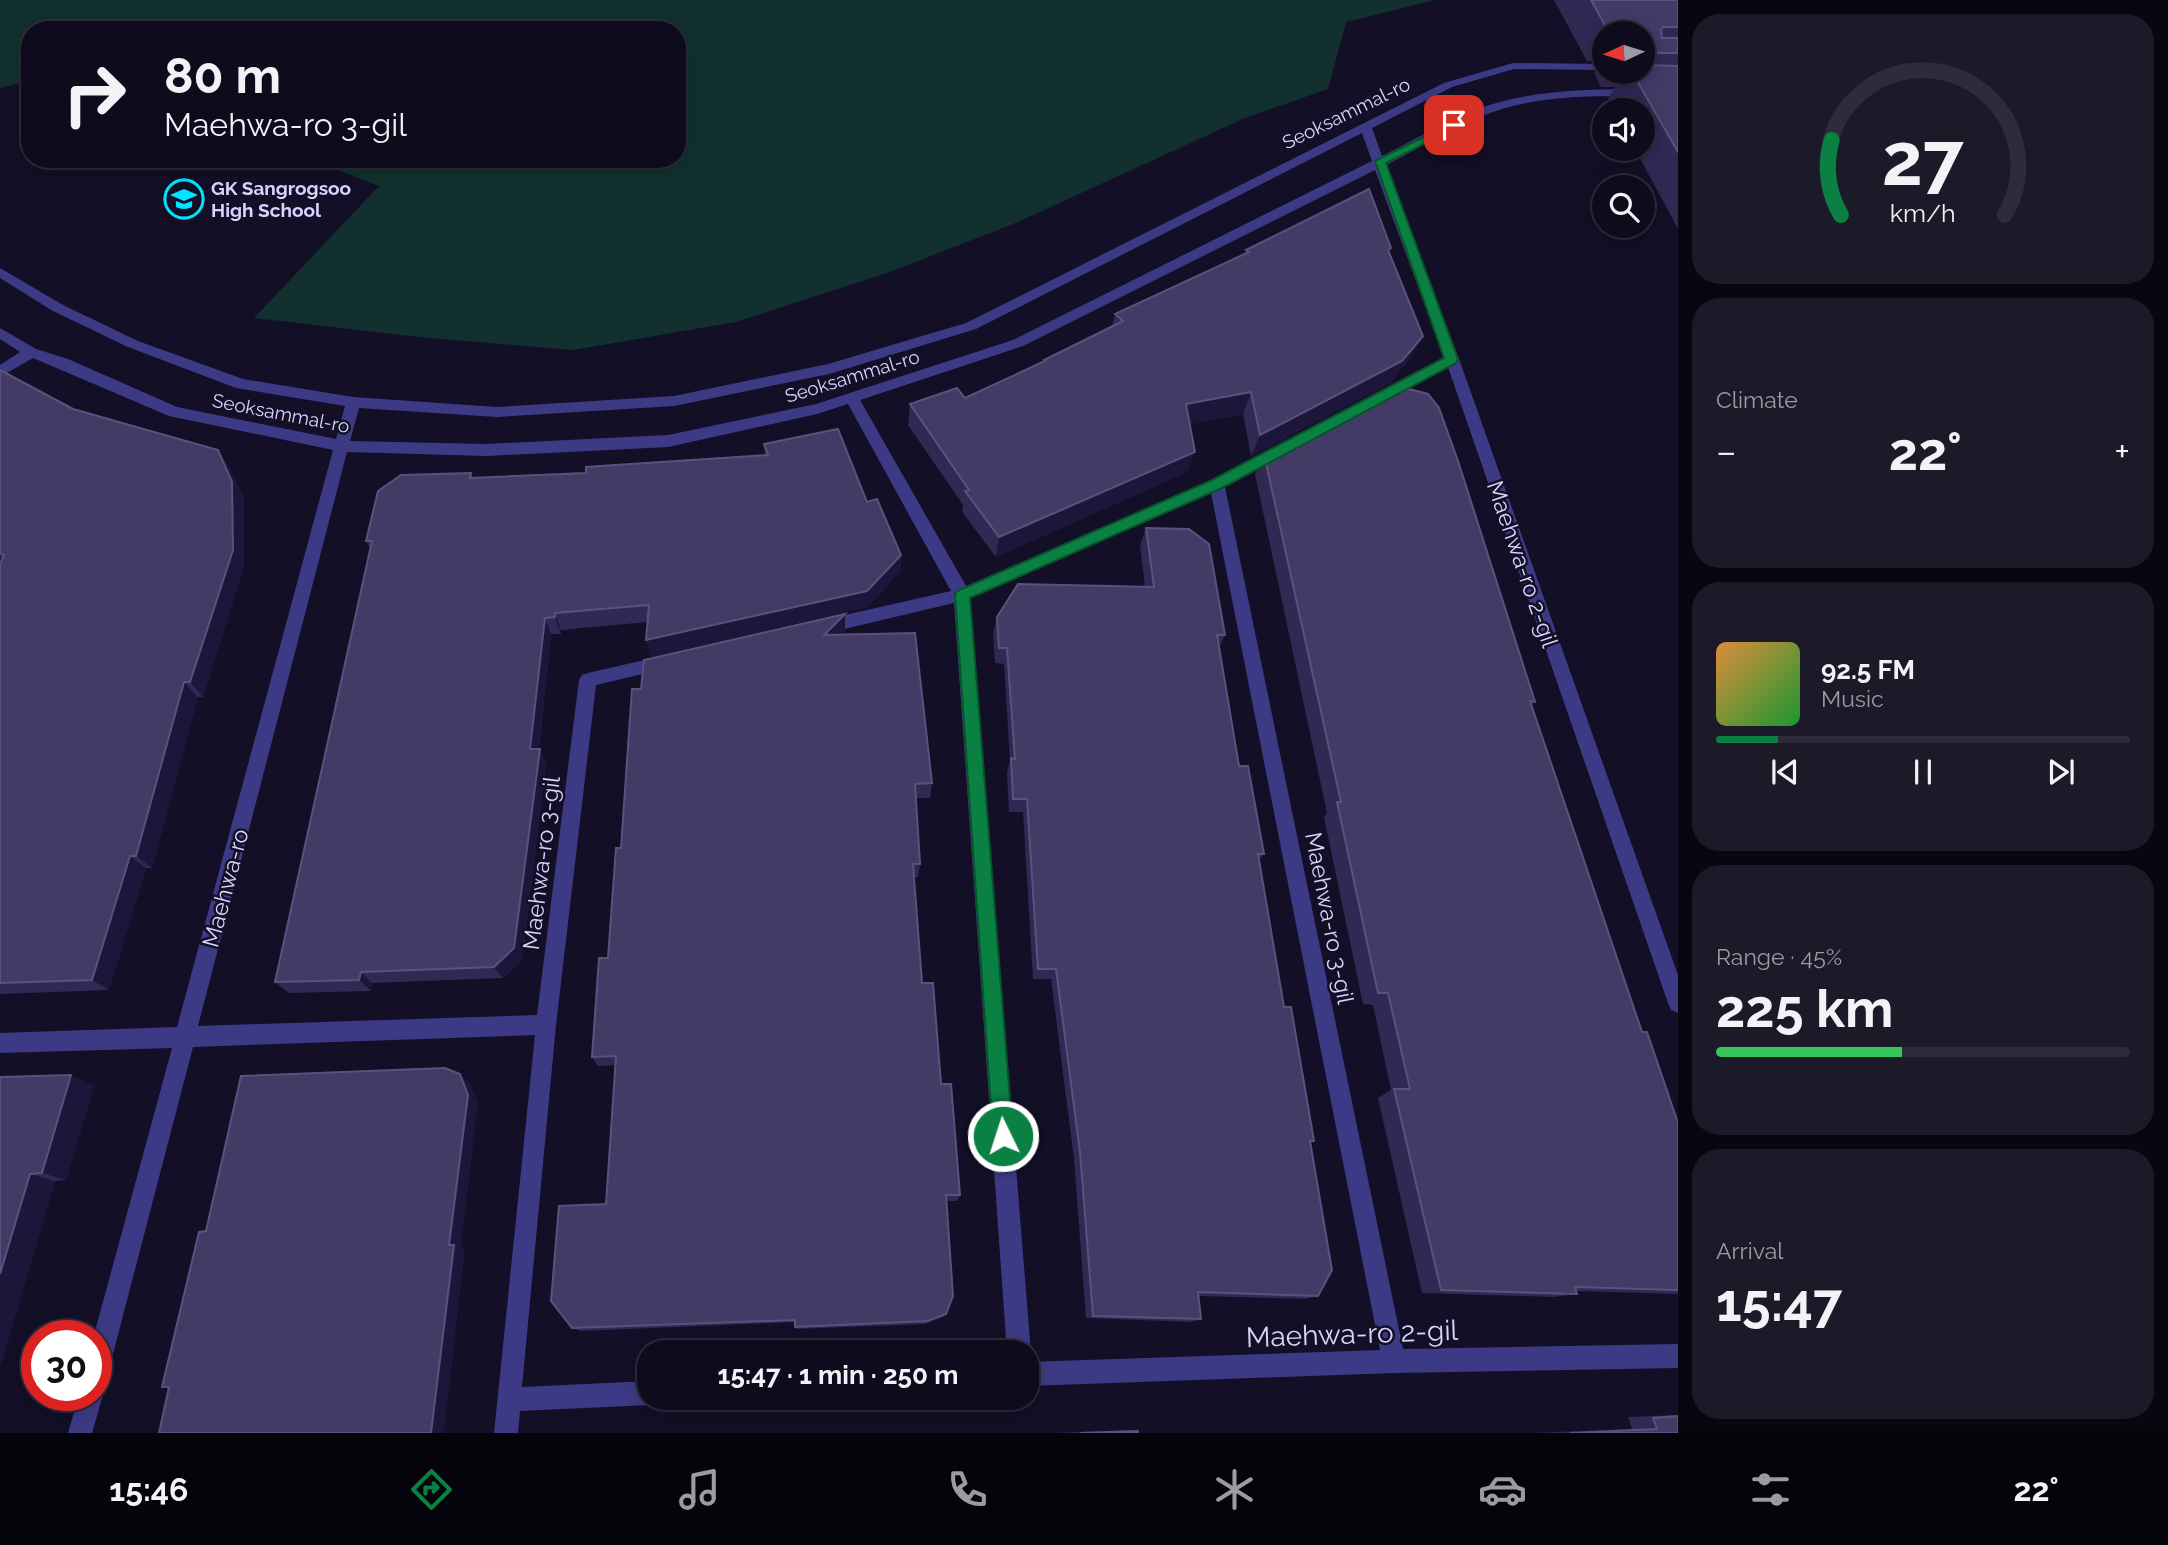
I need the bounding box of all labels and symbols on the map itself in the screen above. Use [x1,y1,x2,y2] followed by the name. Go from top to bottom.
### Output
[1592,21,1656,84] north arrow
[1279,73,1413,153] street label: Seoksammal-ro
[1424,95,1484,155] pin
[211,177,351,221] place label: GK Sangrogsoo High School
[163,178,205,220] school or university icon: GK Sangrogsoo High School
[782,345,922,407] street label: Seoksammal-ro
[210,389,352,437] street label: Seoksammal-ro
[1482,477,1564,651] street label: Maehwa-ro 2-gil
[517,774,565,951] street label: Maehwa-ro 3-gil
[196,826,254,950] street label: Maehwa-ro
[1300,830,1360,1007] street label: Maehwa-ro 3-gil
[966,1099,1040,1173] position arrow
[1245,1314,1459,1354] street label: Maehwa-ro 2-gil
[21,1320,112,1411] speed limit sign: 30

